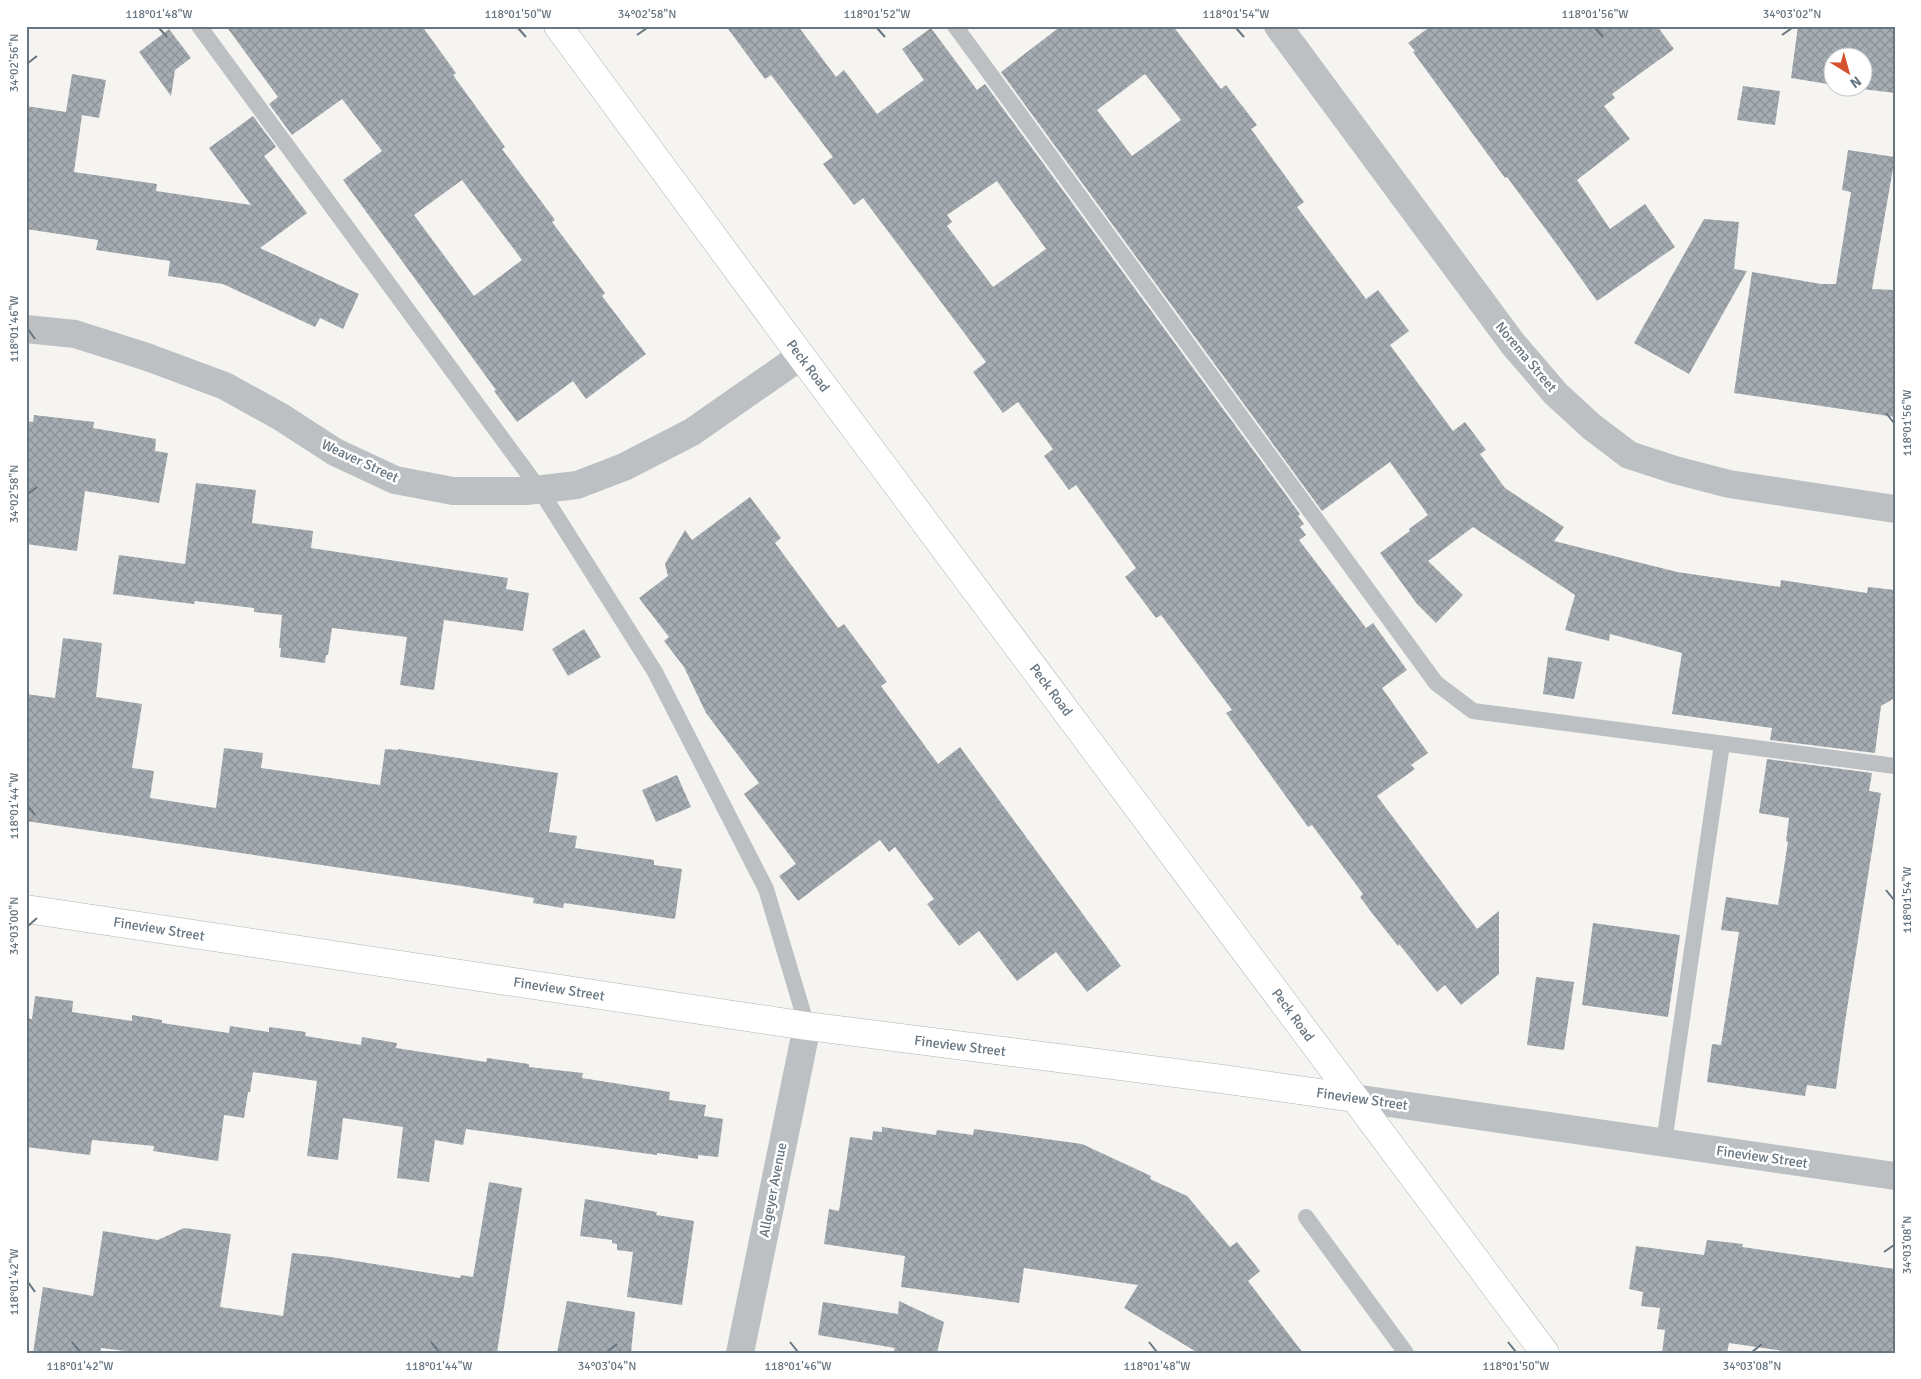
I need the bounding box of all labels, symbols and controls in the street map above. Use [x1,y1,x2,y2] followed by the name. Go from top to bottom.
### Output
[125,7,193,22] text: 118°01'48"W
[484,7,552,22] text: 118°01'50"W
[618,7,676,22] text: 34°02'58"N
[843,7,911,22] text: 118°01'52"W
[1202,7,1270,22] text: 118°01'54"W
[1561,7,1629,22] text: 118°01'56"W
[1763,7,1821,22] text: 34°03'02"N
[7,34,22,92] text: 34°02'56"N
[1824,48,1874,98] north arrow
[1847,72,1865,92] text: N
[7,295,22,363] text: 118°01'46"W
[1492,318,1560,396] street label: Norema Street
[783,336,833,396] street label: Peck Road
[1900,389,1915,457] text: 118°01'56"W
[319,436,401,486] street label: Weaver Street
[7,465,22,523] text: 34°02'58"N
[1026,660,1076,720] street label: Peck Road
[7,772,22,840] text: 118°01'44"W
[1900,866,1915,934] text: 118°01'54"W
[7,897,22,955] text: 34°03'00"N
[112,913,206,945] street label: Fineview Street
[512,973,606,1005] street label: Fineview Street
[1268,985,1318,1045] street label: Peck Road
[913,1032,1007,1060] street label: Fineview Street
[1315,1084,1409,1114] street label: Fineview Street
[755,1141,791,1239] street label: Allgeyer Avenue
[1715,1142,1809,1172] street label: Fineview Street
[1900,1216,1915,1274] text: 34°03'08"N
[7,1248,22,1316] text: 118°01'42"W
[46,1359,114,1374] text: 118°01'42"W
[405,1359,473,1374] text: 118°01'44"W
[578,1359,636,1374] text: 34°03'04"N
[764,1359,832,1374] text: 118°01'46"W
[1123,1359,1191,1374] text: 118°01'48"W
[1482,1359,1550,1374] text: 118°01'50"W
[1723,1359,1781,1374] text: 34°03'08"N

